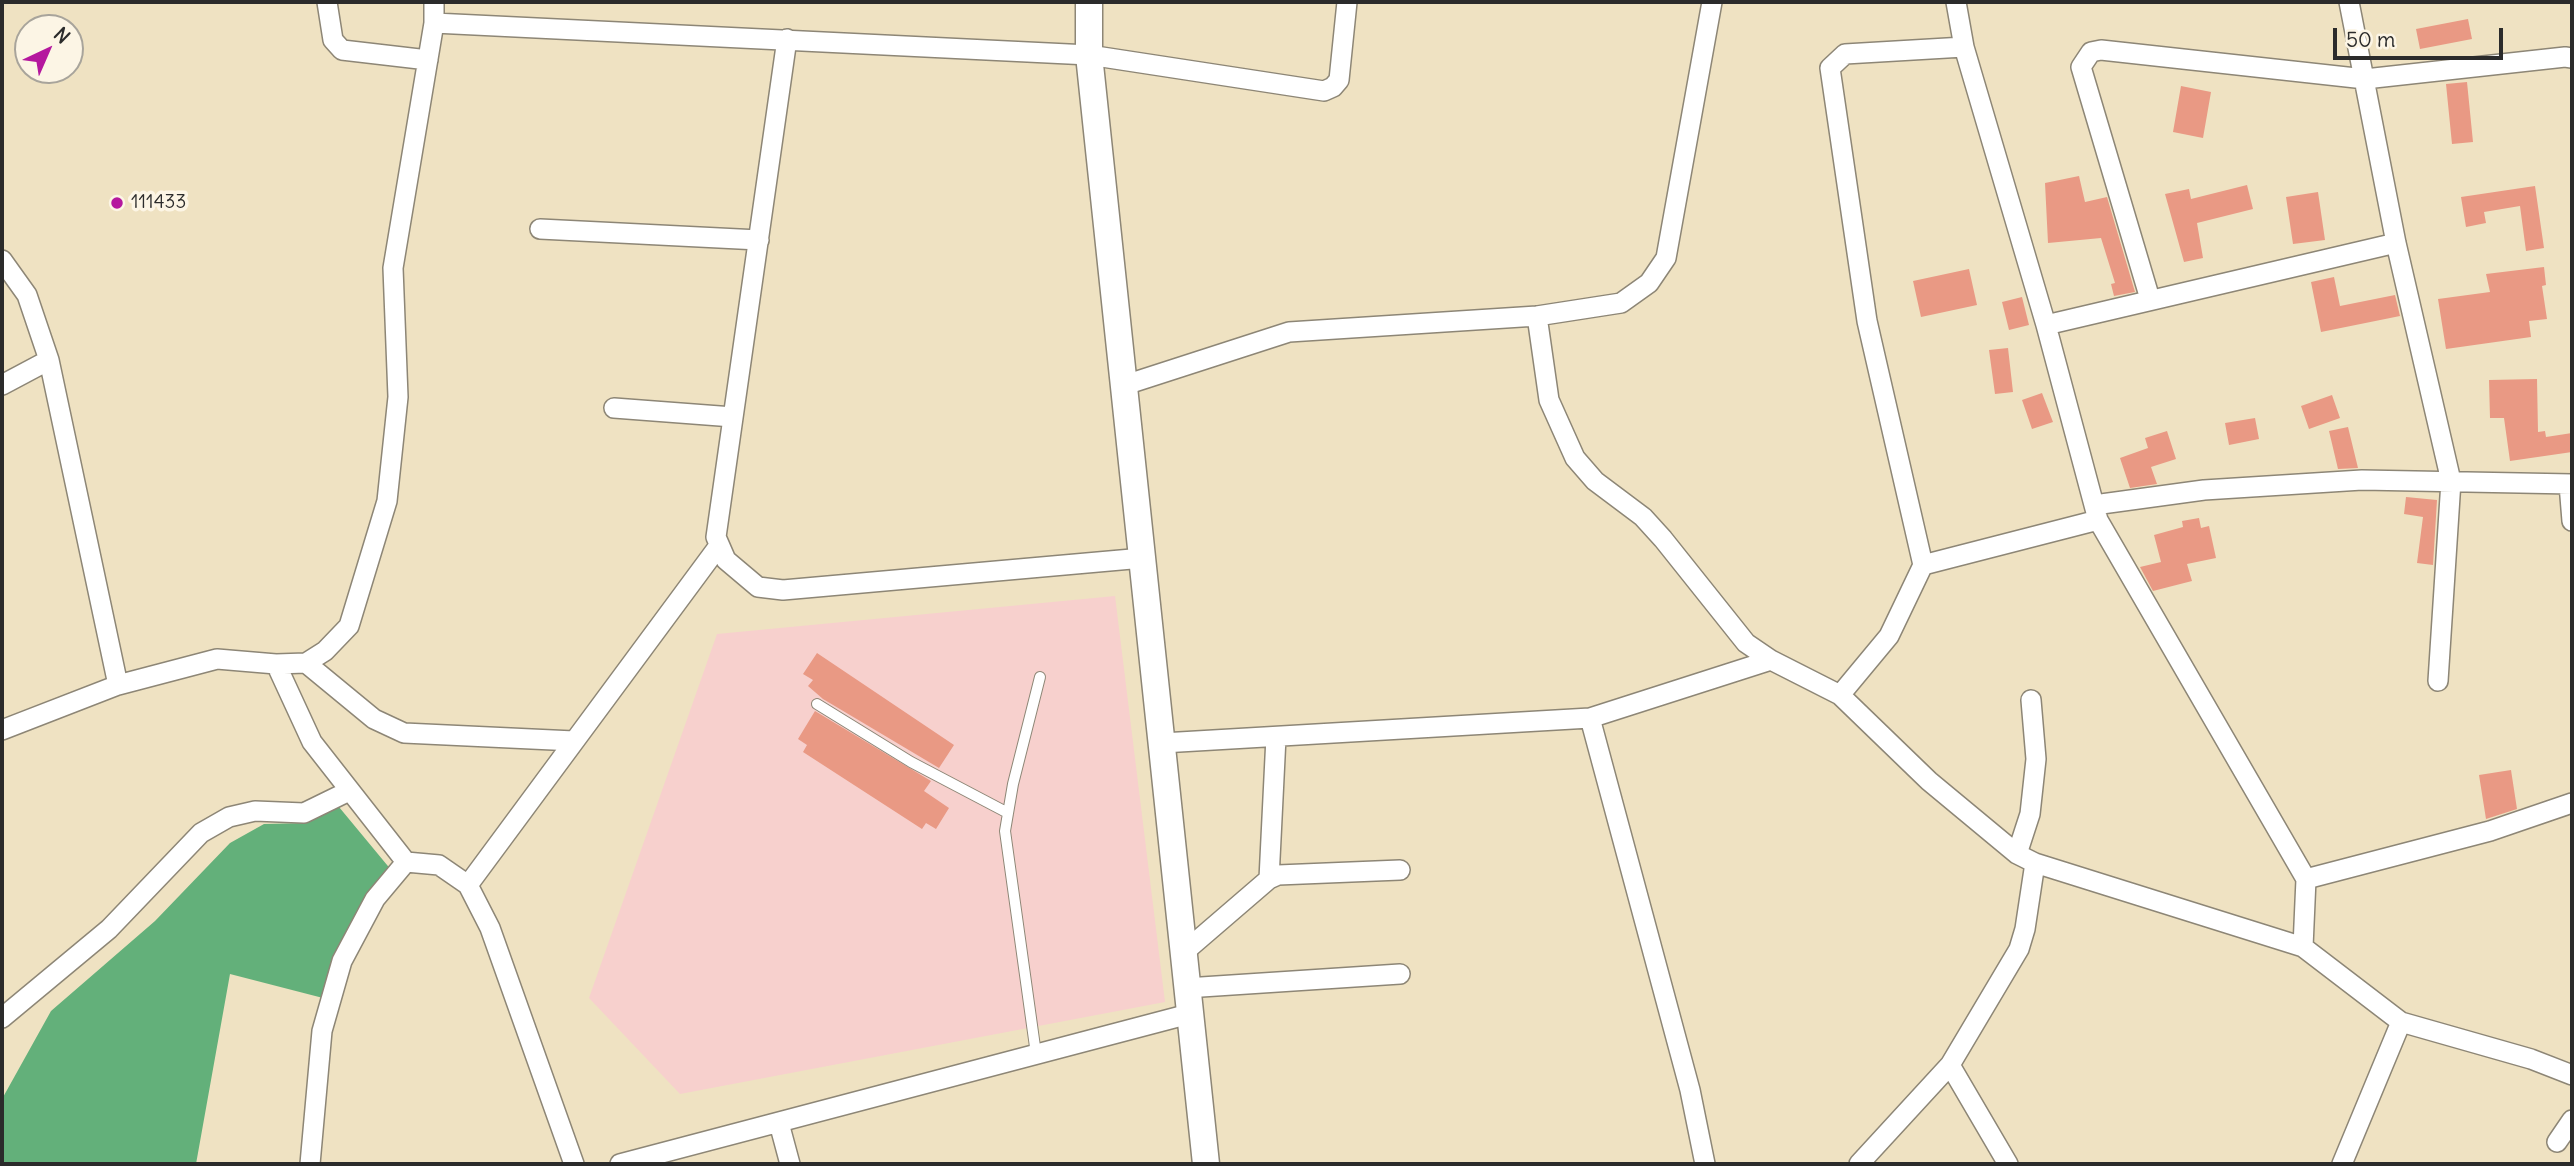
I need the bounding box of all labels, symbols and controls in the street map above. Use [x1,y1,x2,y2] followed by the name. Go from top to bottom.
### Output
[14,14,84,84] north arrow
[2336,14,2506,58] scale bar
[49,22,75,49] text: N
[2346,26,2395,53] text: 50 m
[131,192,186,214] place label: 111433
[109,195,125,211] marker: 111433

